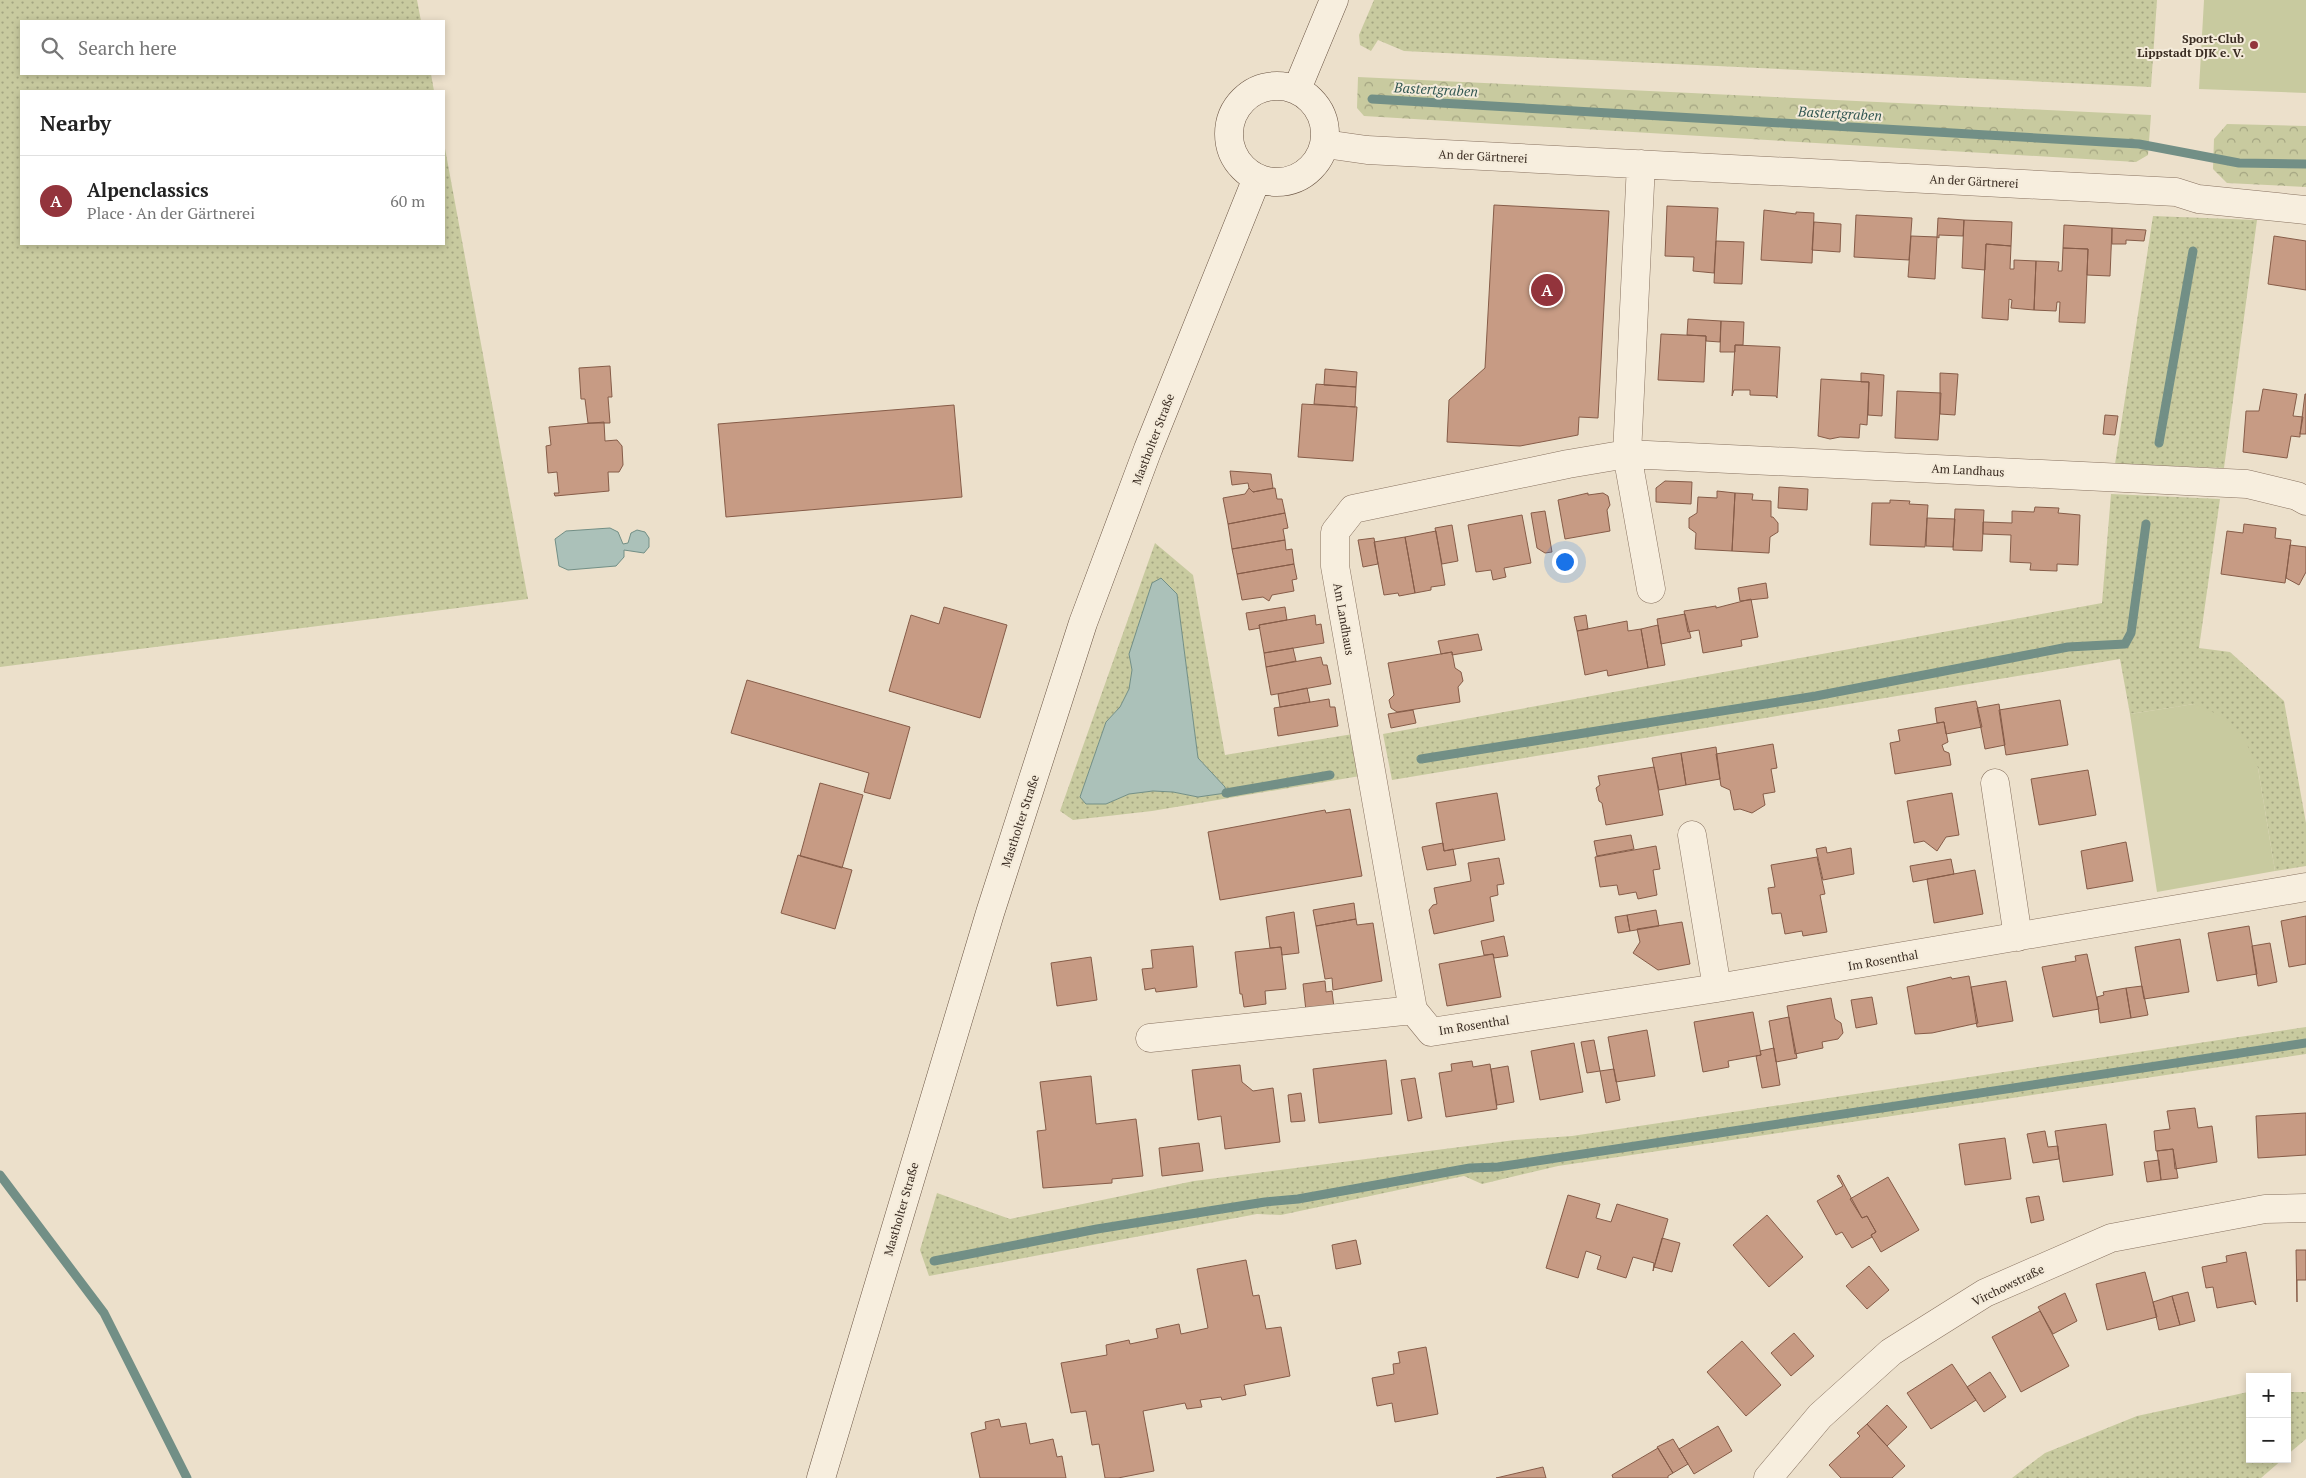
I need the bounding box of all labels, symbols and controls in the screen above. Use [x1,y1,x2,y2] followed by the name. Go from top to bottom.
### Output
[20,20,445,75] search box
[2137,31,2244,60] place label: Sport-Club Lippstadt DJK e. V.
[38,34,66,62] icon: search
[78,35,177,60] text: Search here
[2248,39,2260,51] marker: Sport-Club Lippstadt DJK e. V.
[1392,77,1479,101] water label: Bastertgraben
[1796,101,1883,125] water label: Bastertgraben
[40,109,111,137] text: Nearby
[1438,146,1528,166] street label: An der Gärtnerei
[1929,171,2019,191] street label: An der Gärtnerei
[87,177,209,202] text: Alpenclassics
[50,190,62,212] text: A
[390,190,425,212] text: 60 m
[87,202,255,224] text: Place · An der Gärtnerei
[1531,271,1563,309] pin: A
[1129,391,1177,487] street label: Mastholter Straße
[1931,461,2005,479] street label: Am Landhaus
[1552,549,1578,575] your location
[1330,582,1358,656] street label: Am Landhaus
[998,773,1042,869] street label: Mastholter Straße
[1847,946,1920,974] street label: Im Rosenthal
[1438,1012,1511,1038] street label: Im Rosenthal
[880,1160,922,1258] street label: Mastholter Straße
[1970,1261,2046,1309] street label: Virchowstraße
[2246,1373,2291,1463] map controls
[2246,1373,2291,1418] button: +
[2246,1418,2291,1463] button: −

